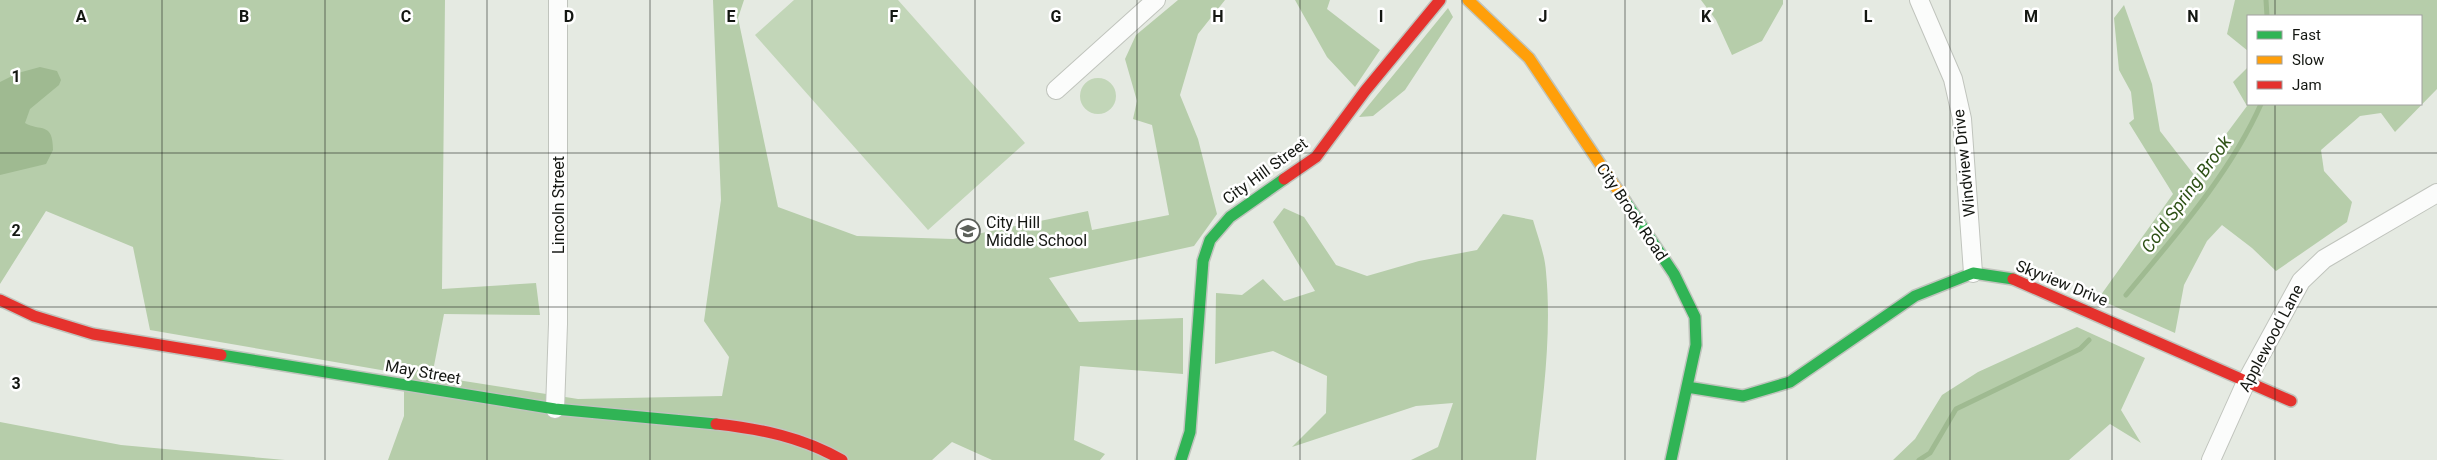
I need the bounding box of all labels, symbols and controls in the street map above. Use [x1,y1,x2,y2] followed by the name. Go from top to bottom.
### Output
[76,7,87,26] text: A
[239,7,249,26] text: B
[401,7,411,26] text: C
[564,7,574,26] text: D
[727,7,736,26] text: E
[890,7,899,26] text: F
[1051,7,1062,26] text: G
[1212,7,1224,26] text: H
[1379,7,1383,26] text: I
[1539,7,1547,26] text: J
[1701,7,1712,26] text: K
[1864,7,1873,26] text: L
[2024,7,2038,26] text: M
[2187,7,2199,26] text: N
[2247,15,2422,105] legend
[2292,26,2321,44] text: Fast
[2292,51,2324,69] text: Slow
[11,67,21,86] text: 1
[2292,76,2322,94] text: Jam
[1949,108,1979,218] street label: Windview Drive
[2137,131,2236,257] water label: Cold Spring Brook
[1219,134,1311,208] street label: City Hill Street
[549,156,568,254] street label: Lincoln Street
[1592,160,1672,264] street label: City Brook Road
[986,213,1087,250] place label: City Hill Middle School
[955,218,981,244] school or university icon: City Hill Middle School
[11,221,21,240] text: 2
[2013,256,2111,310] street label: Skyview Drive
[2235,281,2307,395] street label: Applewood Lane
[384,356,462,388] street label: May Street
[11,374,21,393] text: 3

